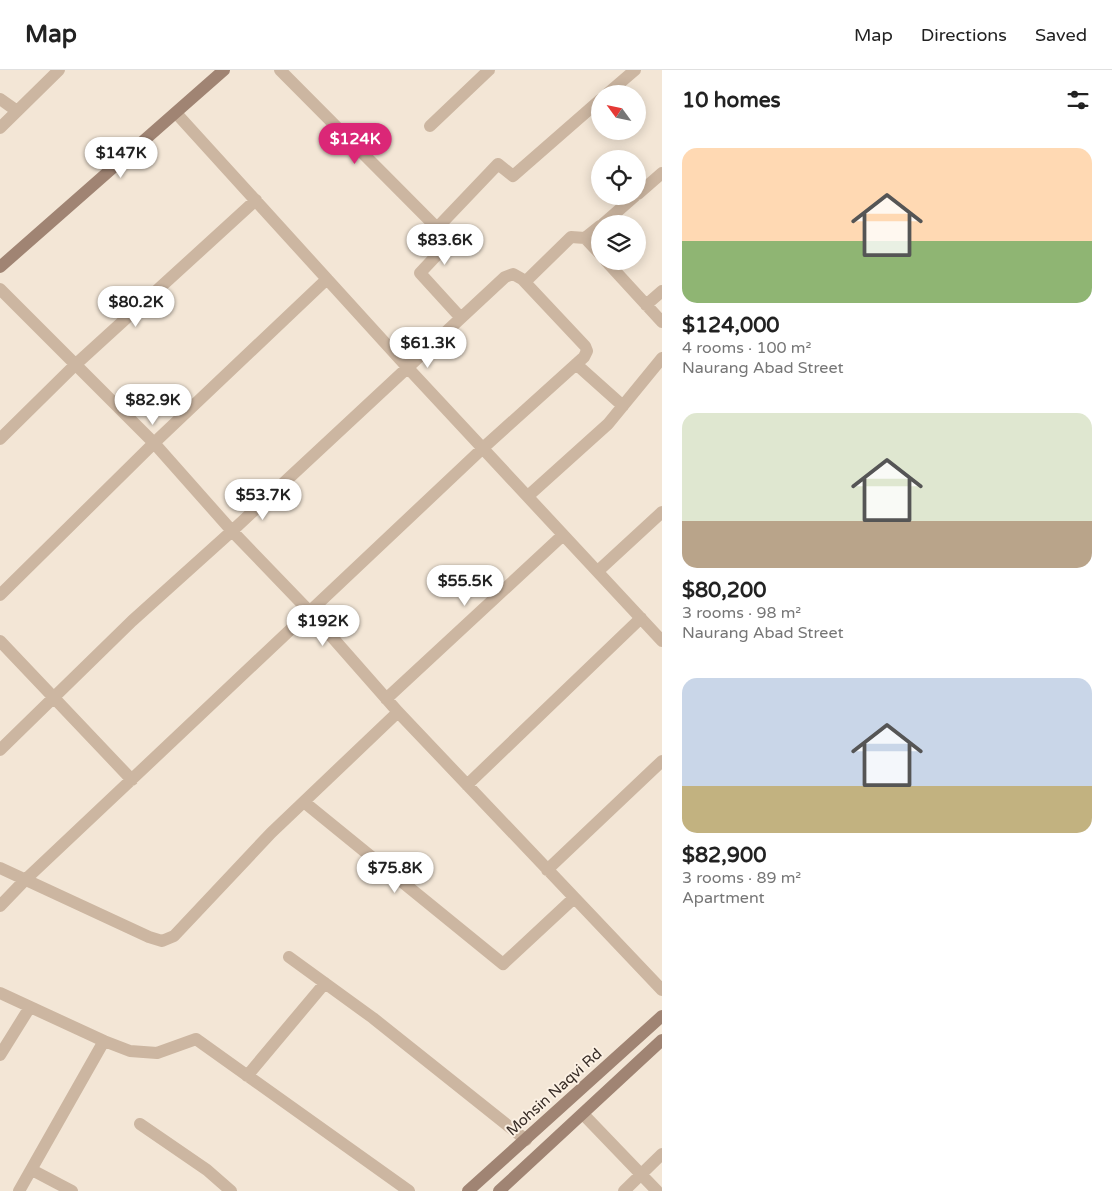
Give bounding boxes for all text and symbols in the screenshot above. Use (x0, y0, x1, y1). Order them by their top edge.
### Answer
text: Map (25, 20, 77, 49)
text: Map (854, 24, 893, 46)
text: Directions (921, 24, 1007, 46)
text: Saved (1035, 24, 1087, 46)
north arrow (591, 85, 646, 140)
map controls (591, 85, 646, 270)
icon: filters (1064, 86, 1092, 114)
text: 10 homes (682, 88, 781, 113)
pin: $124K (320, 122, 390, 165)
text: $124K (330, 129, 380, 149)
pin: $147K (86, 136, 156, 179)
text: $147K (96, 143, 146, 163)
button: locate (591, 150, 646, 205)
icon: home (842, 180, 932, 270)
button: layers (591, 215, 646, 270)
pin: $83.6K (404, 224, 486, 266)
text: $83.6K (418, 230, 472, 250)
pin: $80.2K (95, 286, 177, 328)
text: $80.2K (109, 292, 163, 312)
text: $124,000 (682, 313, 780, 338)
pin: $61.3K (387, 326, 469, 369)
text: $61.3K (401, 333, 455, 353)
text: 4 rooms · 100 m² (682, 338, 811, 358)
text: Naurang Abad Street (682, 358, 844, 378)
pin: $82.9K (112, 384, 194, 426)
text: $82.9K (126, 390, 180, 410)
icon: home (842, 445, 932, 535)
pin: $53.7K (222, 478, 304, 521)
text: $53.7K (236, 485, 290, 505)
pin: $55.5K (424, 564, 506, 607)
text: $55.5K (438, 571, 492, 591)
text: $80,200 (682, 578, 766, 603)
text: 3 rooms · 98 m² (682, 603, 801, 623)
pin: $192K (288, 604, 358, 647)
text: $192K (298, 611, 348, 631)
text: Naurang Abad Street (682, 623, 844, 643)
icon: home (842, 710, 932, 800)
text: $82,900 (682, 843, 766, 868)
pin: $75.8K (354, 852, 436, 894)
text: $75.8K (368, 858, 422, 878)
text: 3 rooms · 89 m² (682, 868, 801, 888)
text: Apartment (682, 888, 765, 908)
street label: Mohsin Naqvi Rd (503, 1044, 605, 1140)

